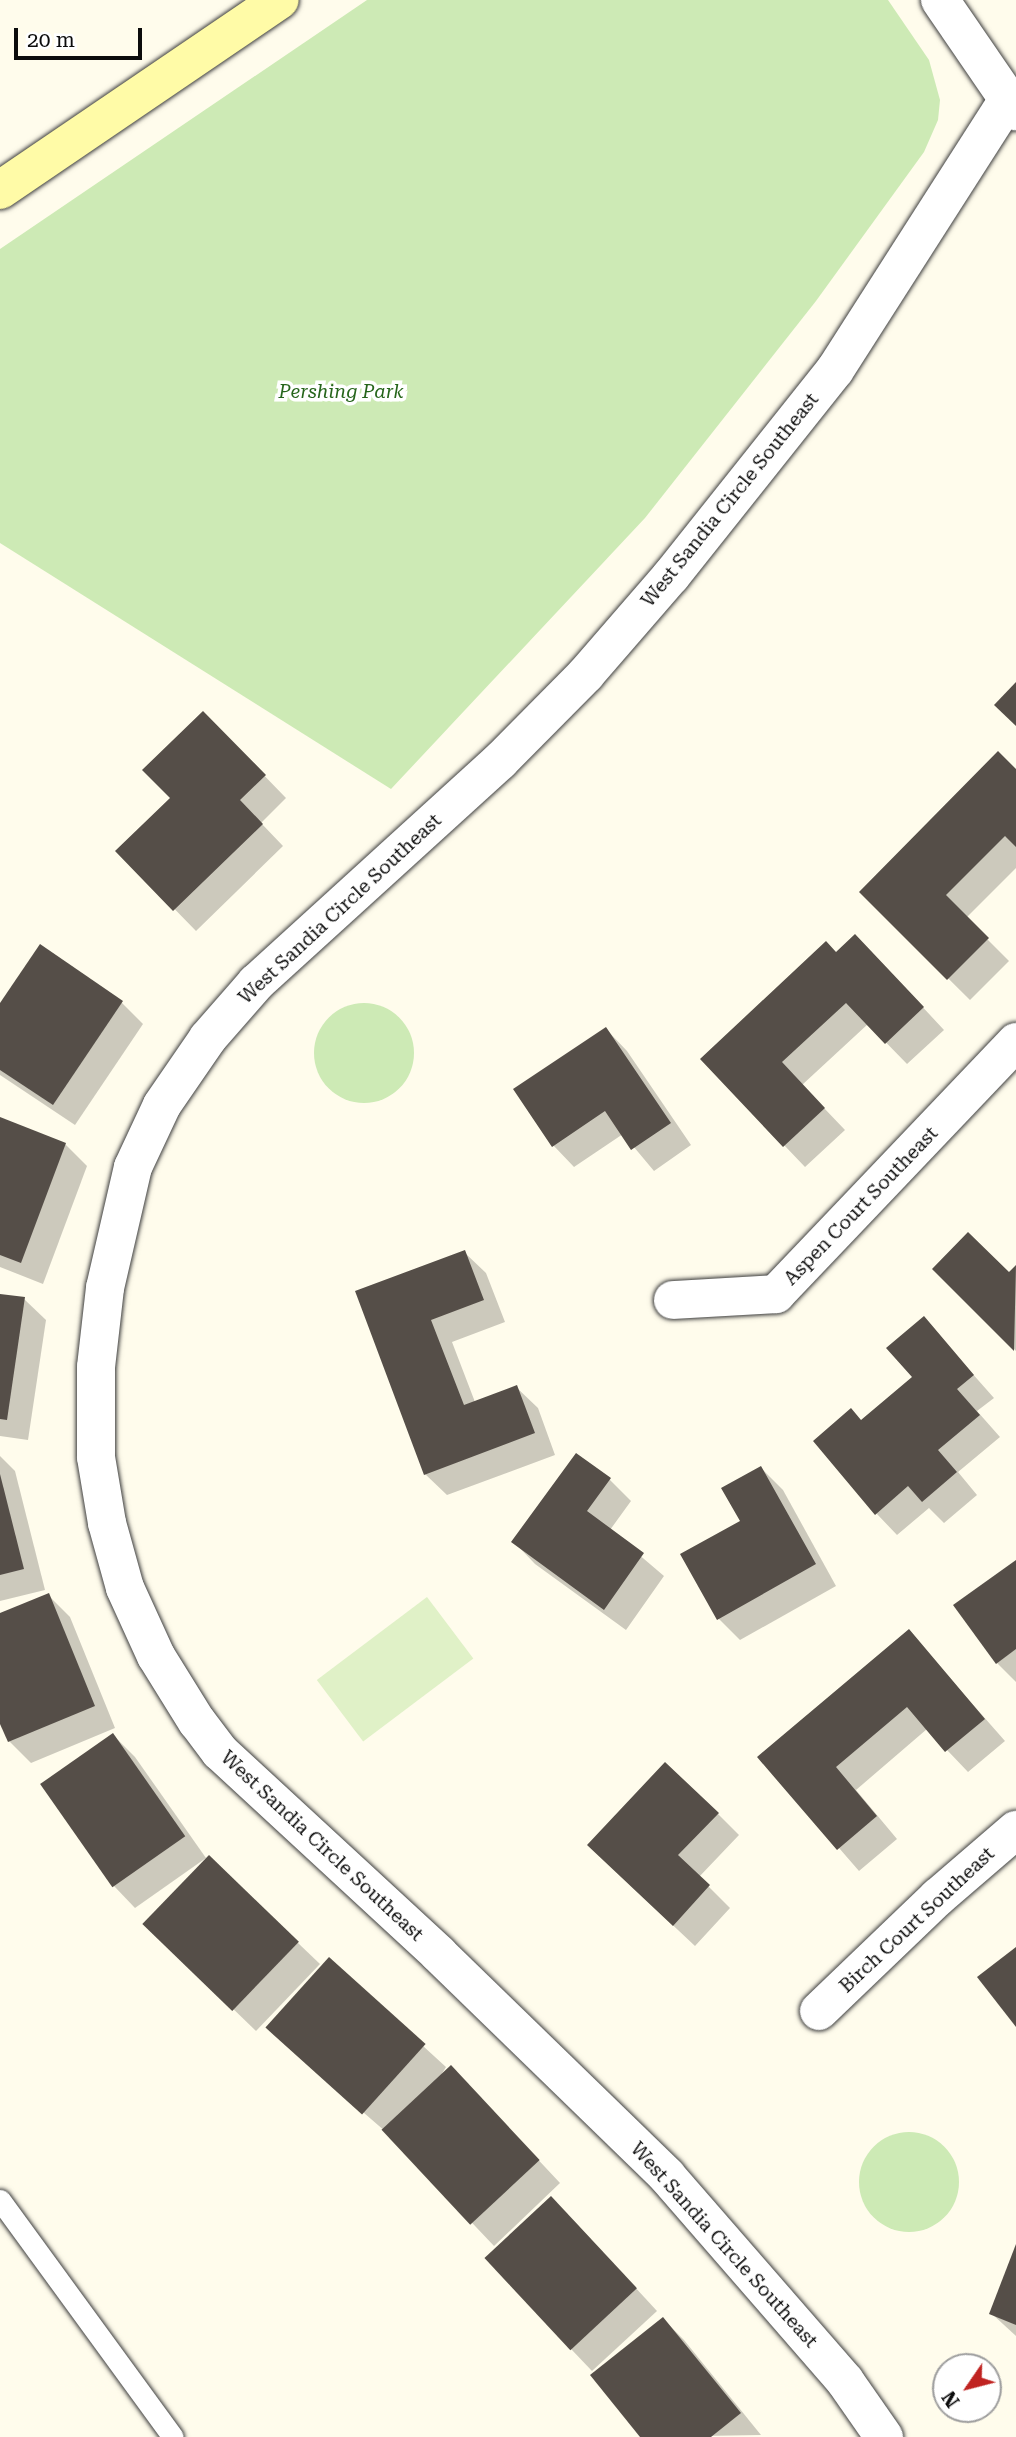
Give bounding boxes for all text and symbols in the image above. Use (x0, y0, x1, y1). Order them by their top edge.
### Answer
scale bar (18, 14, 145, 58)
text: 20 m (27, 28, 75, 52)
park label: Pershing Park (279, 381, 403, 403)
street label: West Sandia Circle Southeast (637, 388, 823, 612)
street label: West Sandia Circle Southeast (234, 809, 446, 1009)
street label: Aspen Court Southeast (779, 1122, 943, 1290)
street label: West Sandia Circle Southeast (216, 1746, 428, 1946)
street label: Birch Court Southeast (835, 1842, 999, 1998)
street label: West Sandia Circle Southeast (626, 2138, 822, 2352)
north arrow (932, 2353, 1002, 2423)
text: N (937, 2387, 965, 2412)

